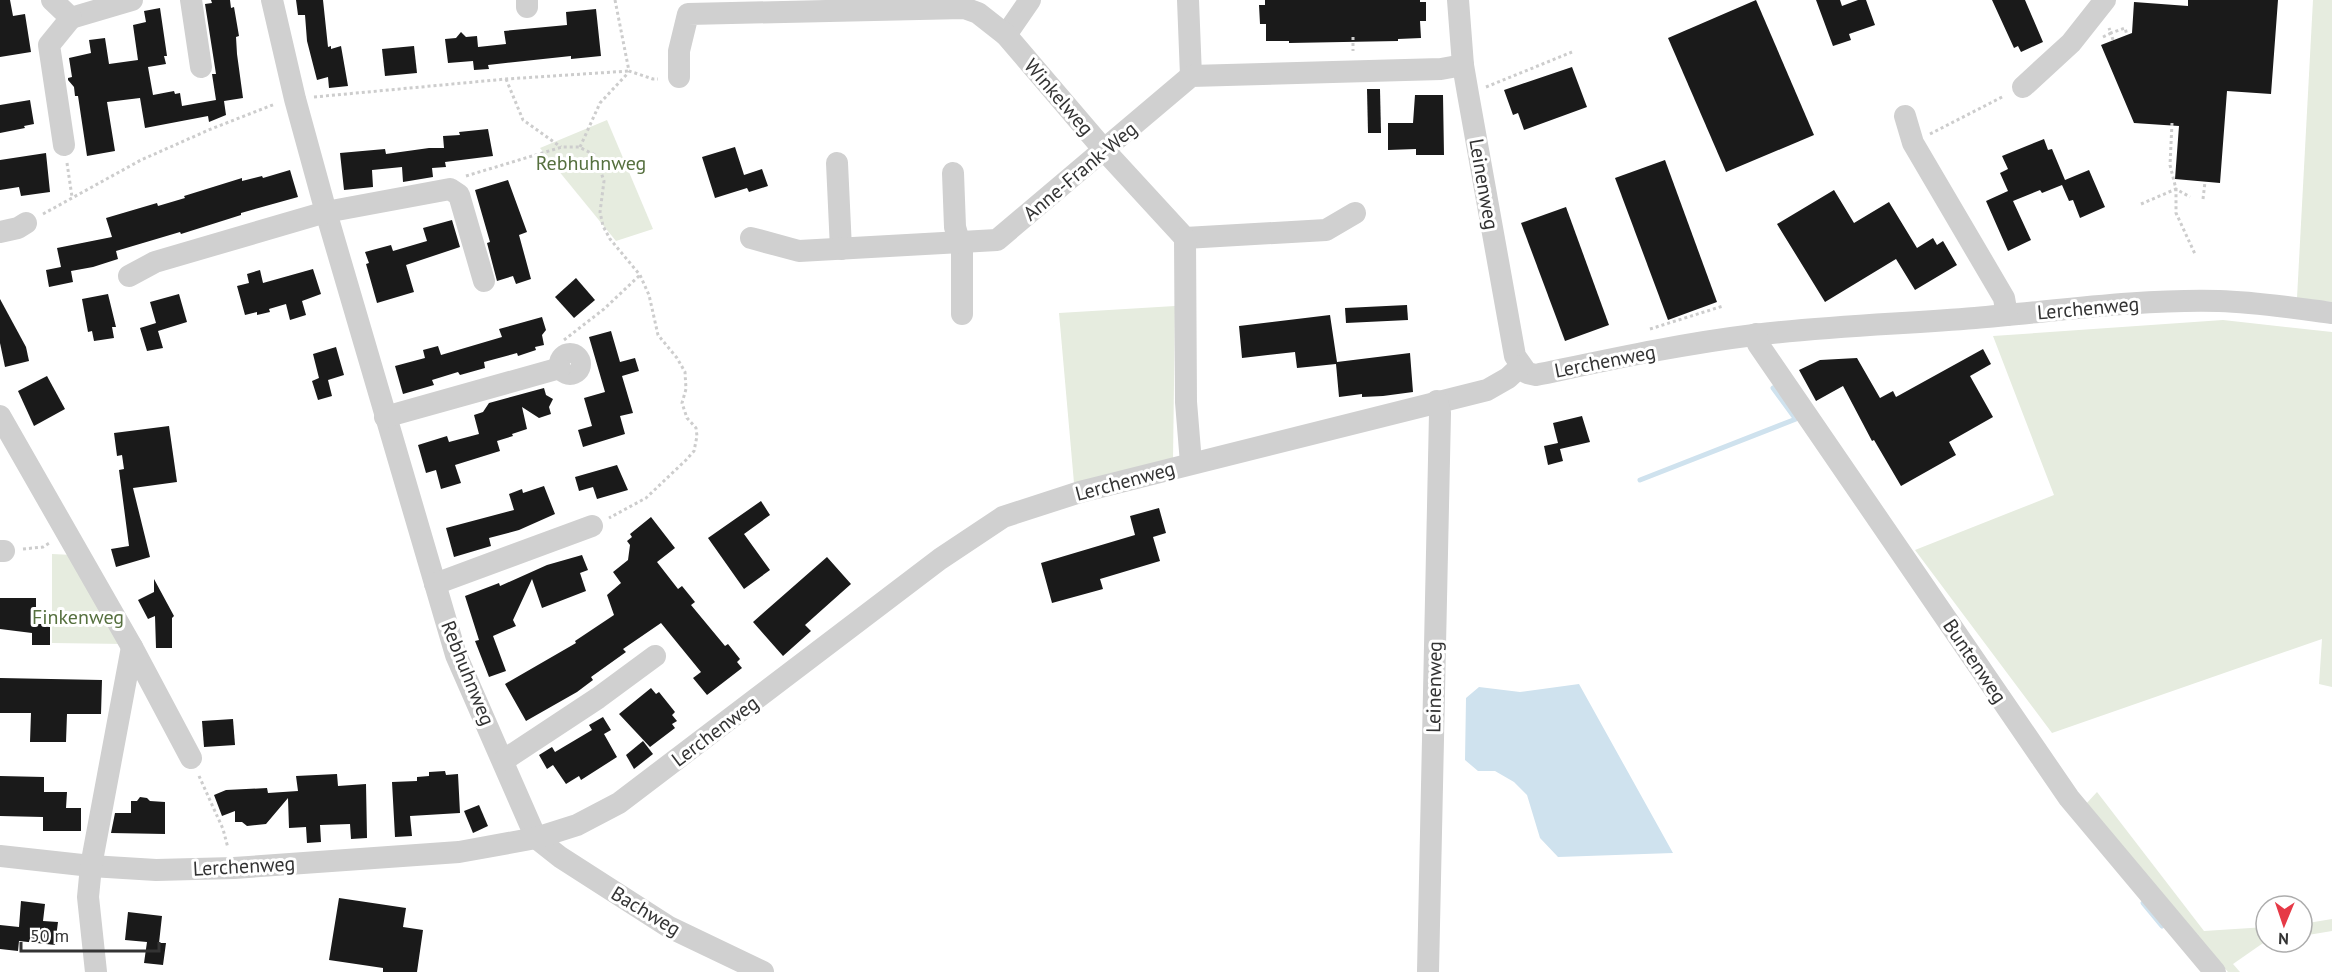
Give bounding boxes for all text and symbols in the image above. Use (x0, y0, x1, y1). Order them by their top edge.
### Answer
street label: Winkelweg (1019, 53, 1099, 141)
street label: Anne-Frank-Weg (1018, 116, 1142, 226)
street label: Leinenweg (1463, 136, 1505, 232)
park label: Rebhuhnweg (536, 150, 646, 176)
street label: Lerchenweg (2036, 291, 2140, 325)
street label: Lerchenweg (1552, 338, 1658, 384)
street label: Lerchenweg (1072, 455, 1178, 507)
park label: Finkenweg (32, 604, 124, 630)
street label: Buntenweg (1937, 614, 2013, 708)
street label: Rebhuhnweg (435, 617, 501, 729)
street label: Leinenweg (1420, 641, 1448, 733)
street label: Lerchenweg (666, 690, 764, 772)
street label: Lerchenweg (192, 850, 296, 882)
street label: Bachweg (606, 880, 686, 942)
north arrow (2254, 894, 2314, 954)
scale bar (21, 915, 159, 953)
text: 50 m (30, 924, 69, 947)
text: N (2278, 929, 2289, 949)

